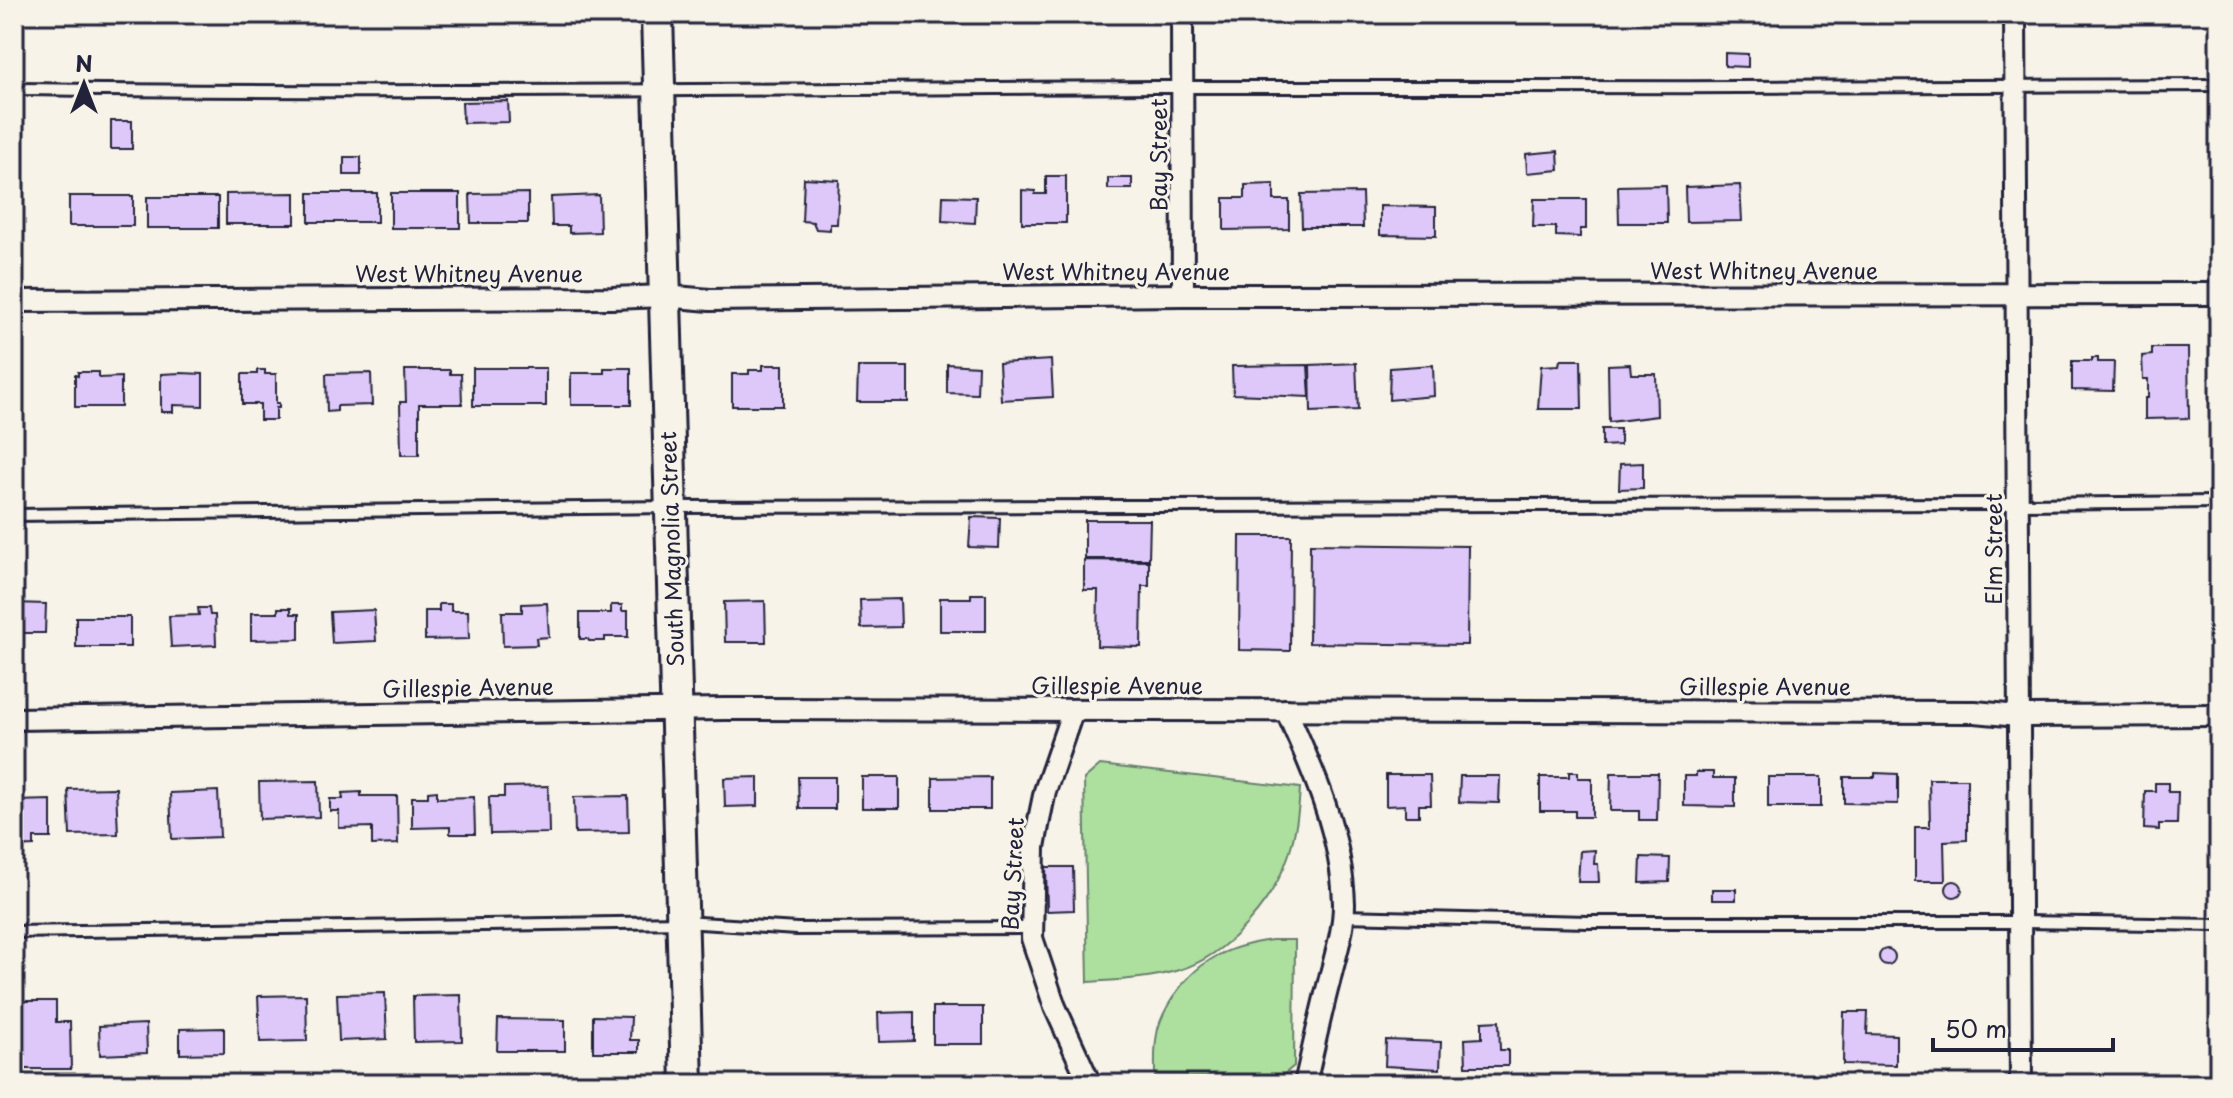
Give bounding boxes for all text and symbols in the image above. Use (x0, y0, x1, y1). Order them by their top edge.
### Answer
north arrow (44, 44, 124, 124)
text: N (75, 46, 93, 79)
street label: Bay Street (1141, 98, 1174, 212)
street label: West Whitney Avenue (1650, 253, 1878, 286)
street label: West Whitney Avenue (1002, 254, 1230, 287)
street label: West Whitney Avenue (355, 256, 583, 289)
street label: South Magnolia Street (650, 431, 691, 667)
street label: Elm Street (1976, 493, 2009, 605)
street label: Gillespie Avenue (1031, 668, 1203, 701)
street label: Gillespie Avenue (382, 669, 554, 704)
street label: Gillespie Avenue (1679, 669, 1851, 702)
street label: Bay Street (992, 816, 1031, 931)
scale bar (1933, 1002, 2113, 1052)
text: 50 m (1945, 1010, 2007, 1046)

